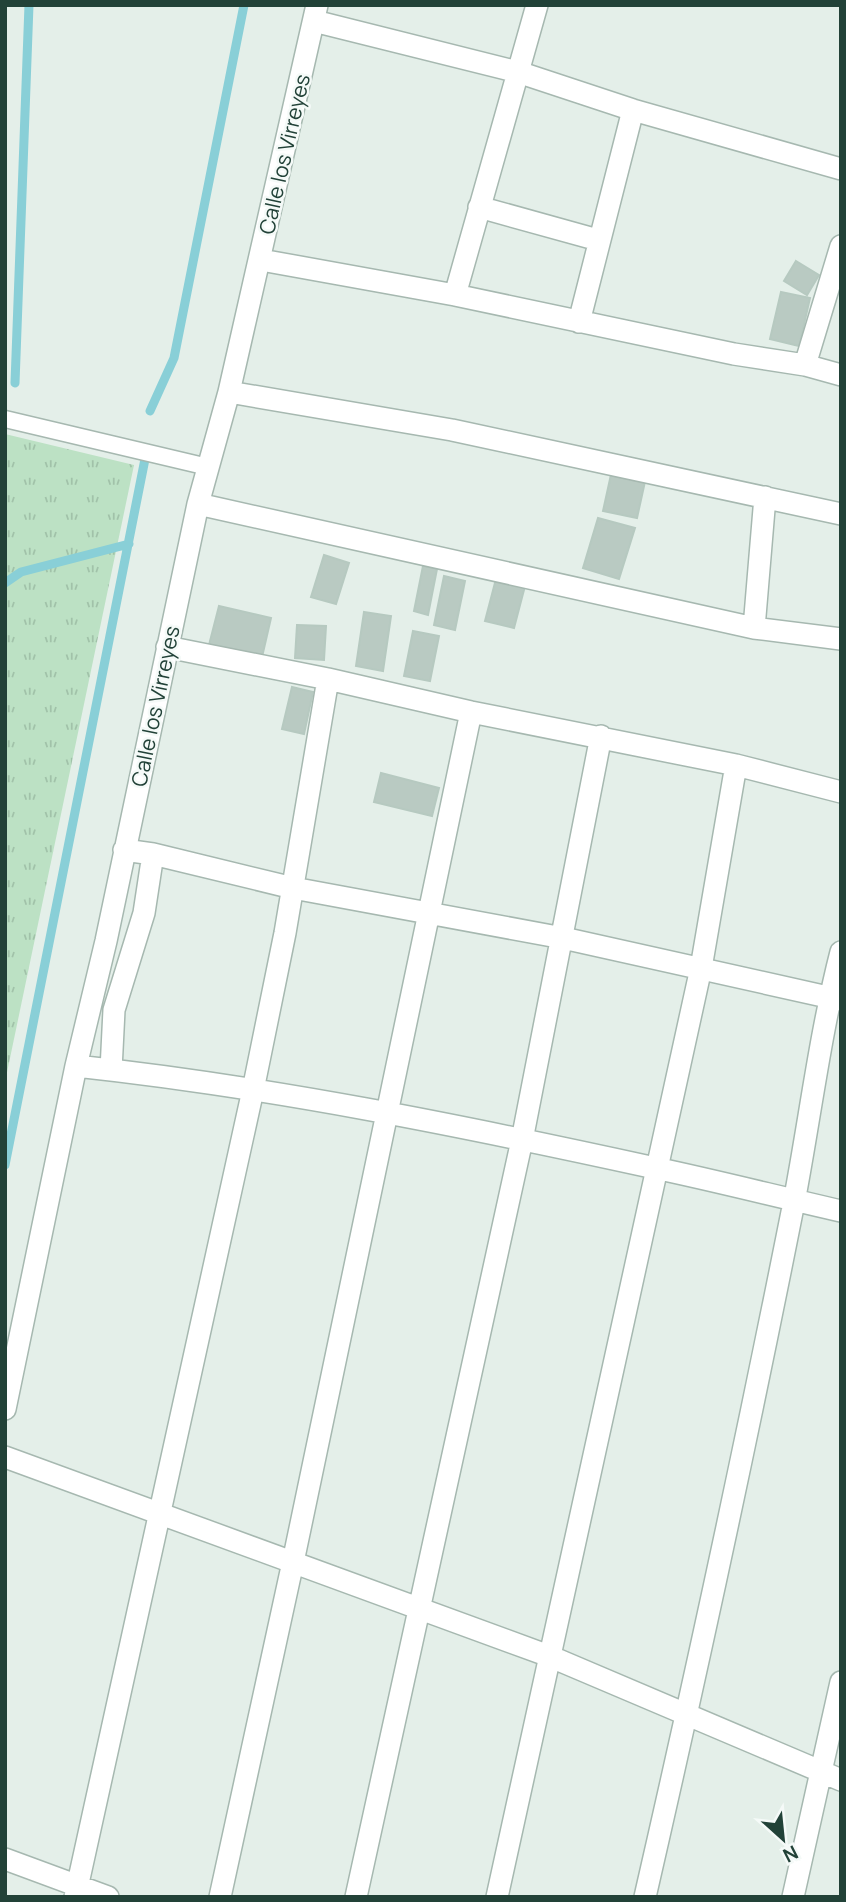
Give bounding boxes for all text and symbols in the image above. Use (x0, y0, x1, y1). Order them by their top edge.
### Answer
street label: Calle los Virreyes (252, 71, 316, 237)
street label: Calle los Virreyes (124, 623, 186, 789)
north arrow (748, 1804, 818, 1874)
text: N (779, 1839, 803, 1869)

